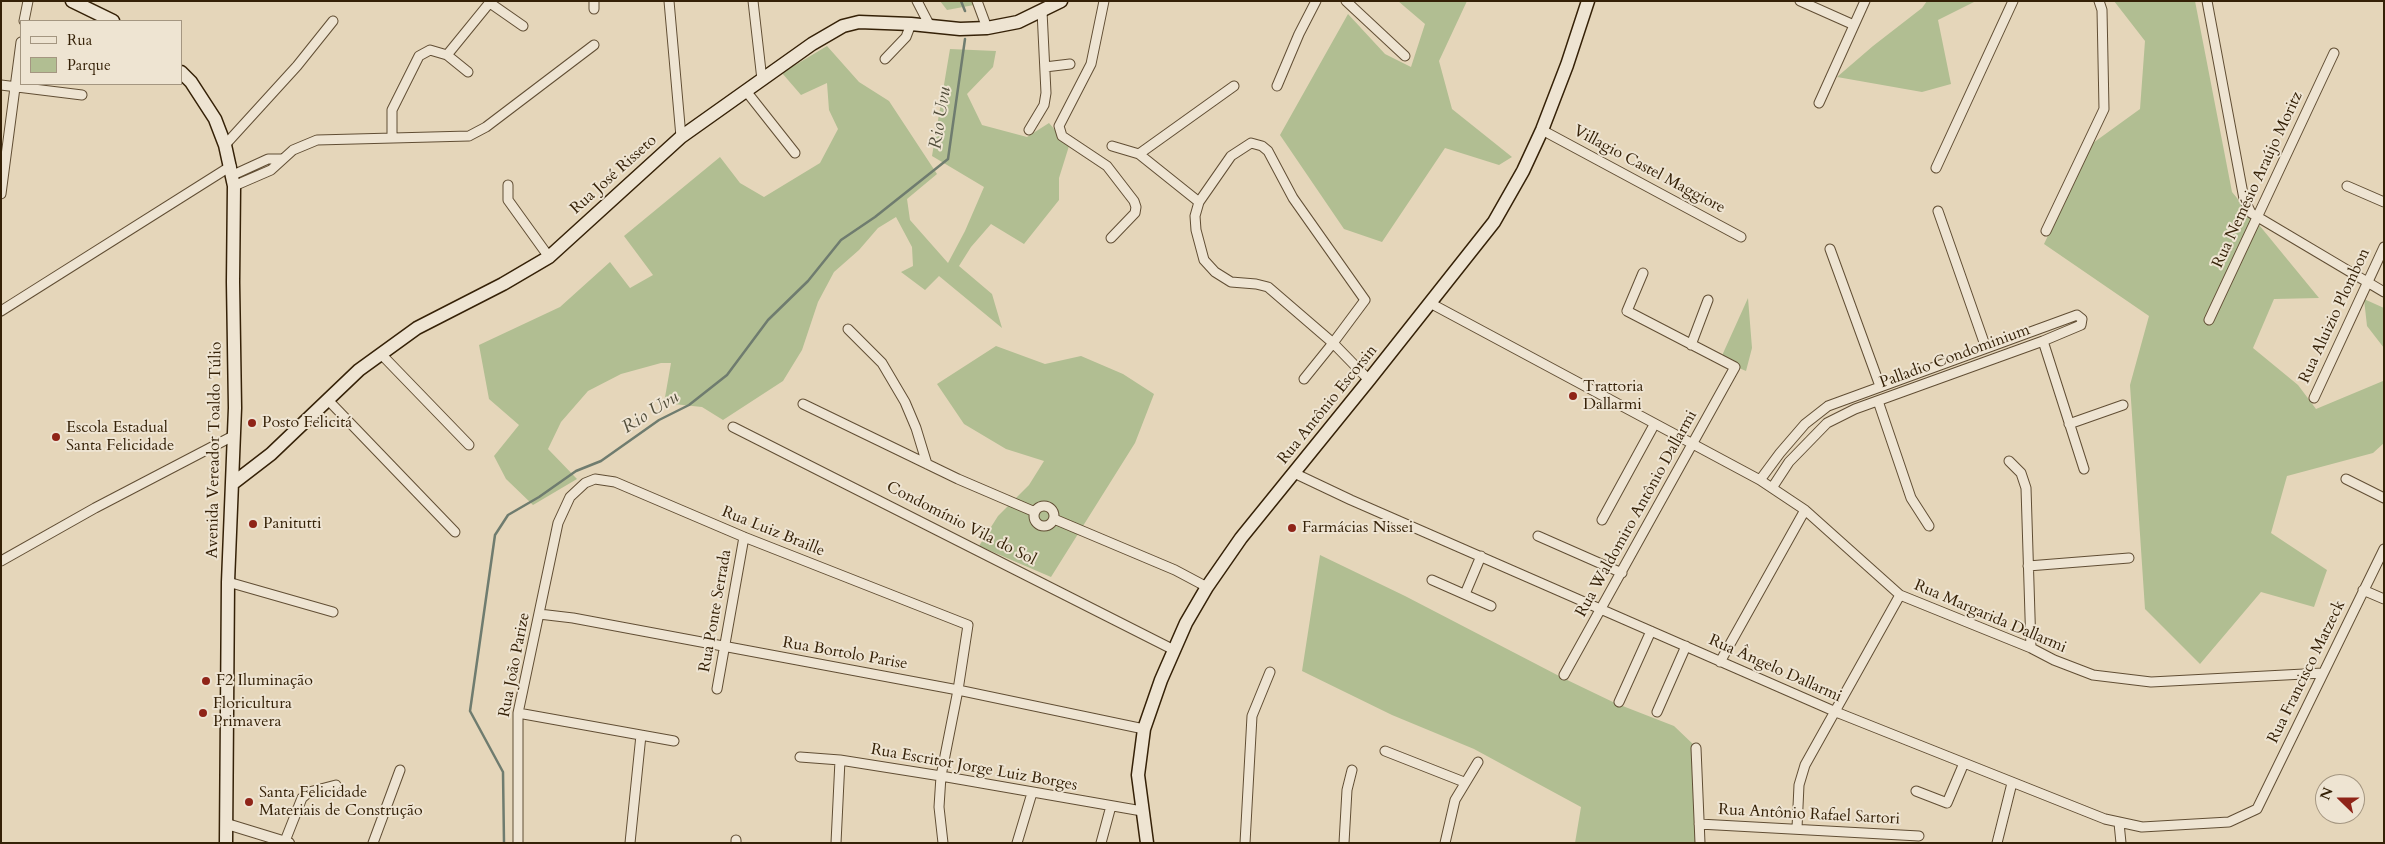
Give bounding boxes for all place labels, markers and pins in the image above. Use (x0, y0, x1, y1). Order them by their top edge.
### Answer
place label: Trattoria Dallarmi (1583, 377, 1643, 415)
marker: Trattoria Dallarmi (1567, 390, 1579, 402)
place label: Posto Felicitá (262, 413, 352, 433)
marker: Posto Felicitá (246, 417, 258, 429)
place label: Escola Estadual Santa Felicidade (66, 418, 174, 456)
marker: Escola Estadual Santa Felicidade (50, 431, 62, 443)
place label: Panitutti (263, 514, 321, 534)
marker: Panitutti (247, 518, 259, 530)
place label: Farmácias Nissei (1302, 518, 1413, 538)
marker: Farmácias Nissei (1286, 522, 1298, 534)
place label: F2 Iluminação (216, 671, 313, 691)
marker: F2 Iluminação (200, 675, 212, 687)
place label: Floricultura Primavera (213, 694, 292, 732)
marker: Floricultura Primavera (197, 707, 209, 719)
place label: Santa Felicidade Materiais de Construção (259, 783, 423, 821)
marker: Santa Felicidade Materiais de Construção (243, 796, 255, 808)

